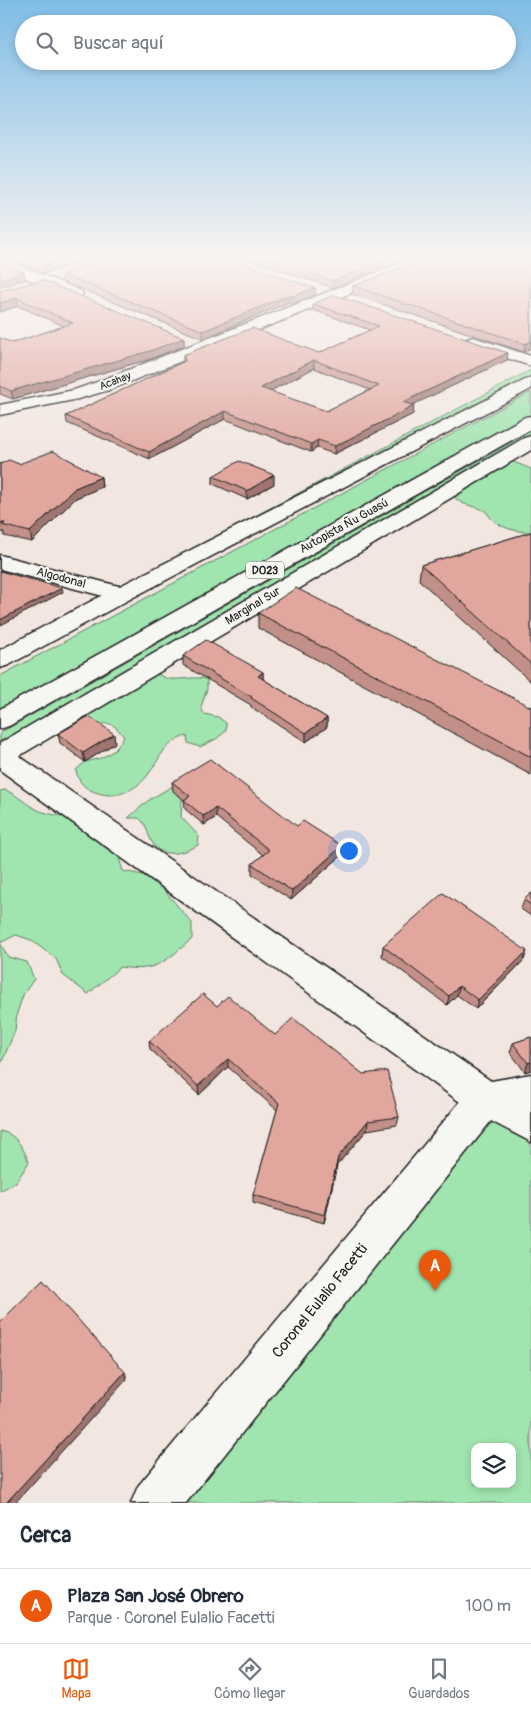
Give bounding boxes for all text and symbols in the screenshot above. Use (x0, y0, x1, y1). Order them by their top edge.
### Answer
search box (15, 15, 516, 70)
icon: search (33, 29, 61, 57)
text: Buscar aquí (73, 31, 164, 55)
street label: Acahay (97, 369, 133, 393)
street label: Autopista Ñu Guasú (296, 494, 391, 557)
road number: D023 (246, 562, 284, 578)
street label: Algodonal (35, 564, 87, 592)
street label: Marginal Sur (223, 583, 284, 628)
your location (336, 838, 362, 864)
street label: Coronel Eulalio Facetti (268, 1240, 372, 1362)
pin: A (419, 1250, 451, 1291)
map controls (471, 1443, 516, 1488)
button: layers (471, 1443, 516, 1488)
text: Cerca (20, 1522, 71, 1549)
text: Plaza San José Obrero (67, 1584, 244, 1608)
text: A (31, 1596, 41, 1616)
text: 100 m (465, 1596, 511, 1616)
text: Parque · Coronel Eulalio Facetti (67, 1608, 275, 1628)
tab: Mapa (61, 1655, 91, 1702)
tab: Cómo llegar (214, 1655, 285, 1702)
tab: Guardados (408, 1655, 470, 1702)

